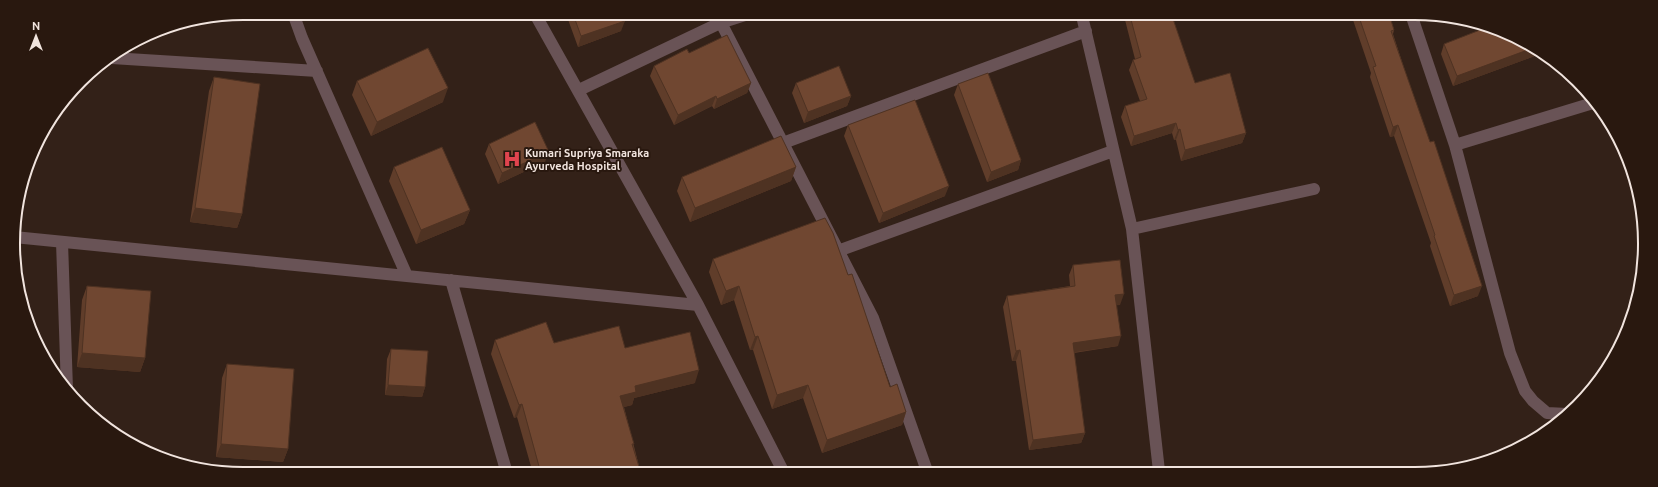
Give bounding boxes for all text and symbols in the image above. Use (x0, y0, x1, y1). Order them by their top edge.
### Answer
north arrow (16, 16, 56, 56)
text: N (32, 20, 40, 32)
place label: Kumari Supriya Smaraka Ayurveda Hospital (525, 147, 649, 172)
hospital icon: Kumari Supriya Smaraka Ayurveda Hospital (502, 149, 522, 169)

